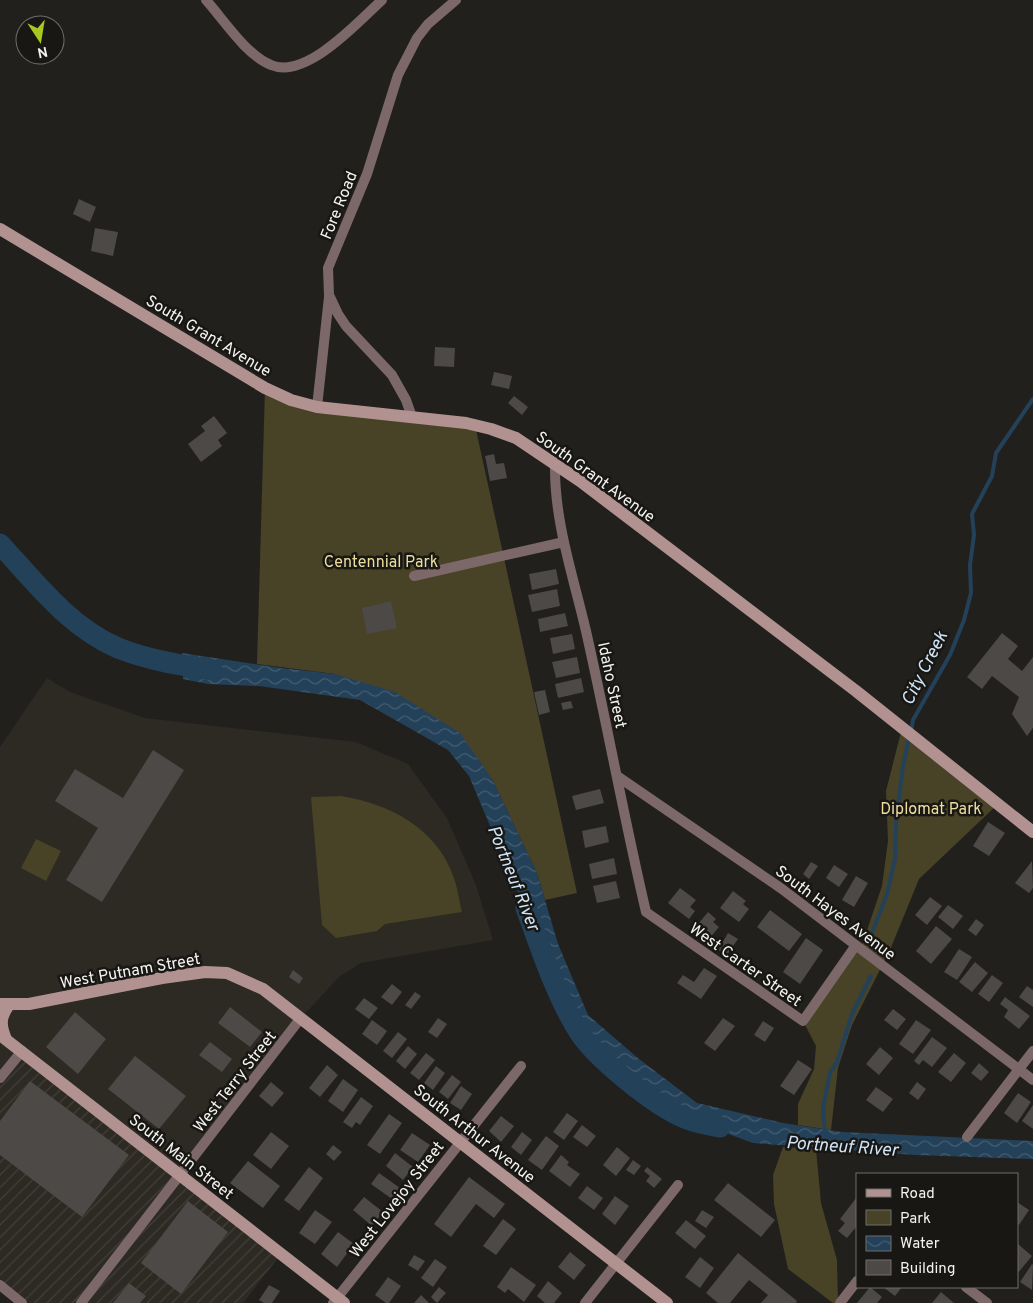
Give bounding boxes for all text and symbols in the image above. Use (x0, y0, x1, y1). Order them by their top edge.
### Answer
north arrow (15, 15, 65, 65)
text: N (36, 42, 49, 61)
street label: Fore Road (317, 169, 363, 243)
street label: South Grant Avenue (142, 291, 274, 382)
street label: South Grant Avenue (531, 428, 658, 528)
park label: Centennial Park (324, 553, 438, 573)
water label: City Creek (897, 627, 954, 710)
street label: Idaho Street (592, 640, 630, 731)
park label: Diplomat Park (880, 800, 982, 820)
water label: Portneuf River (481, 822, 545, 937)
street label: South Hayes Avenue (771, 862, 899, 965)
street label: West Carter Street (685, 919, 805, 1012)
street label: West Putnam Street (59, 950, 202, 994)
street label: West Terry Street (190, 1027, 281, 1137)
street label: South Arthur Avenue (409, 1081, 539, 1188)
street label: South Main Street (124, 1110, 237, 1205)
water label: Portneuf River (785, 1132, 901, 1163)
street label: West Lovejoy Street (346, 1138, 449, 1263)
legend (856, 1173, 1018, 1288)
text: Road (900, 1185, 935, 1204)
text: Park (900, 1210, 931, 1229)
text: Water (900, 1235, 940, 1254)
text: Building (900, 1260, 955, 1279)

